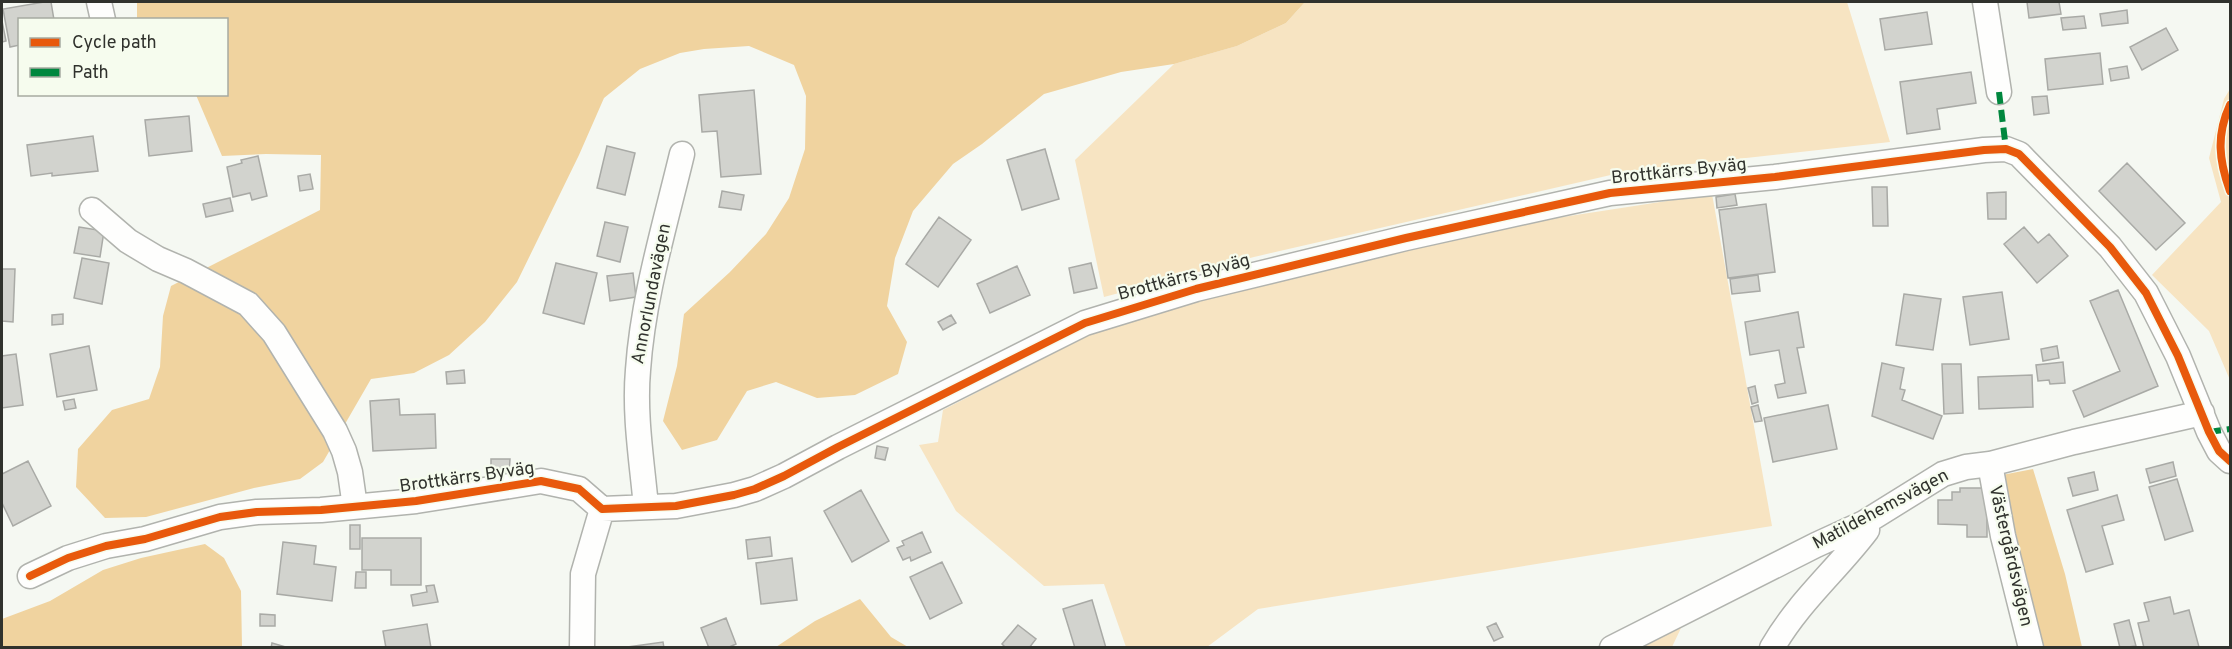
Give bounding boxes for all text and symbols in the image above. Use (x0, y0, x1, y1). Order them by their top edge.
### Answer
legend (18, 18, 228, 96)
text: Cycle path (72, 32, 157, 55)
text: Path (72, 62, 109, 85)
street label: Brottkärrs Byväg (1610, 153, 1748, 191)
street label: Annorlundavägen (627, 222, 677, 366)
street label: Brottkärrs Byväg (1115, 249, 1253, 307)
street label: Brottkärrs Byväg (398, 457, 536, 499)
street label: Matildehemsvägen (1809, 464, 1953, 556)
street label: Västergårdsvägen (1983, 483, 2037, 629)

